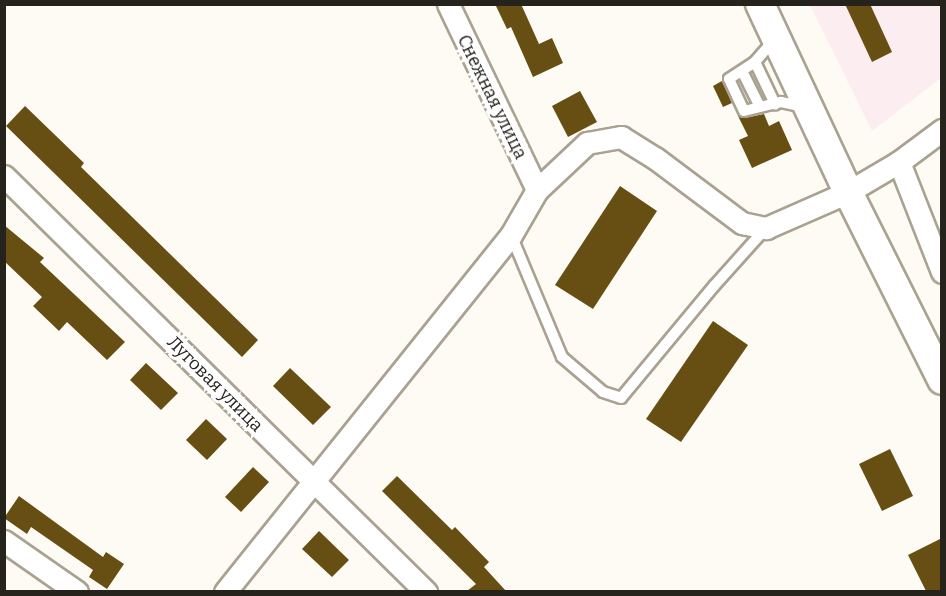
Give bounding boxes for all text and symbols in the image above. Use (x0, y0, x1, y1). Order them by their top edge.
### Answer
street label: Снежная улица (453, 31, 531, 163)
street label: Луговая улица (163, 332, 267, 436)

